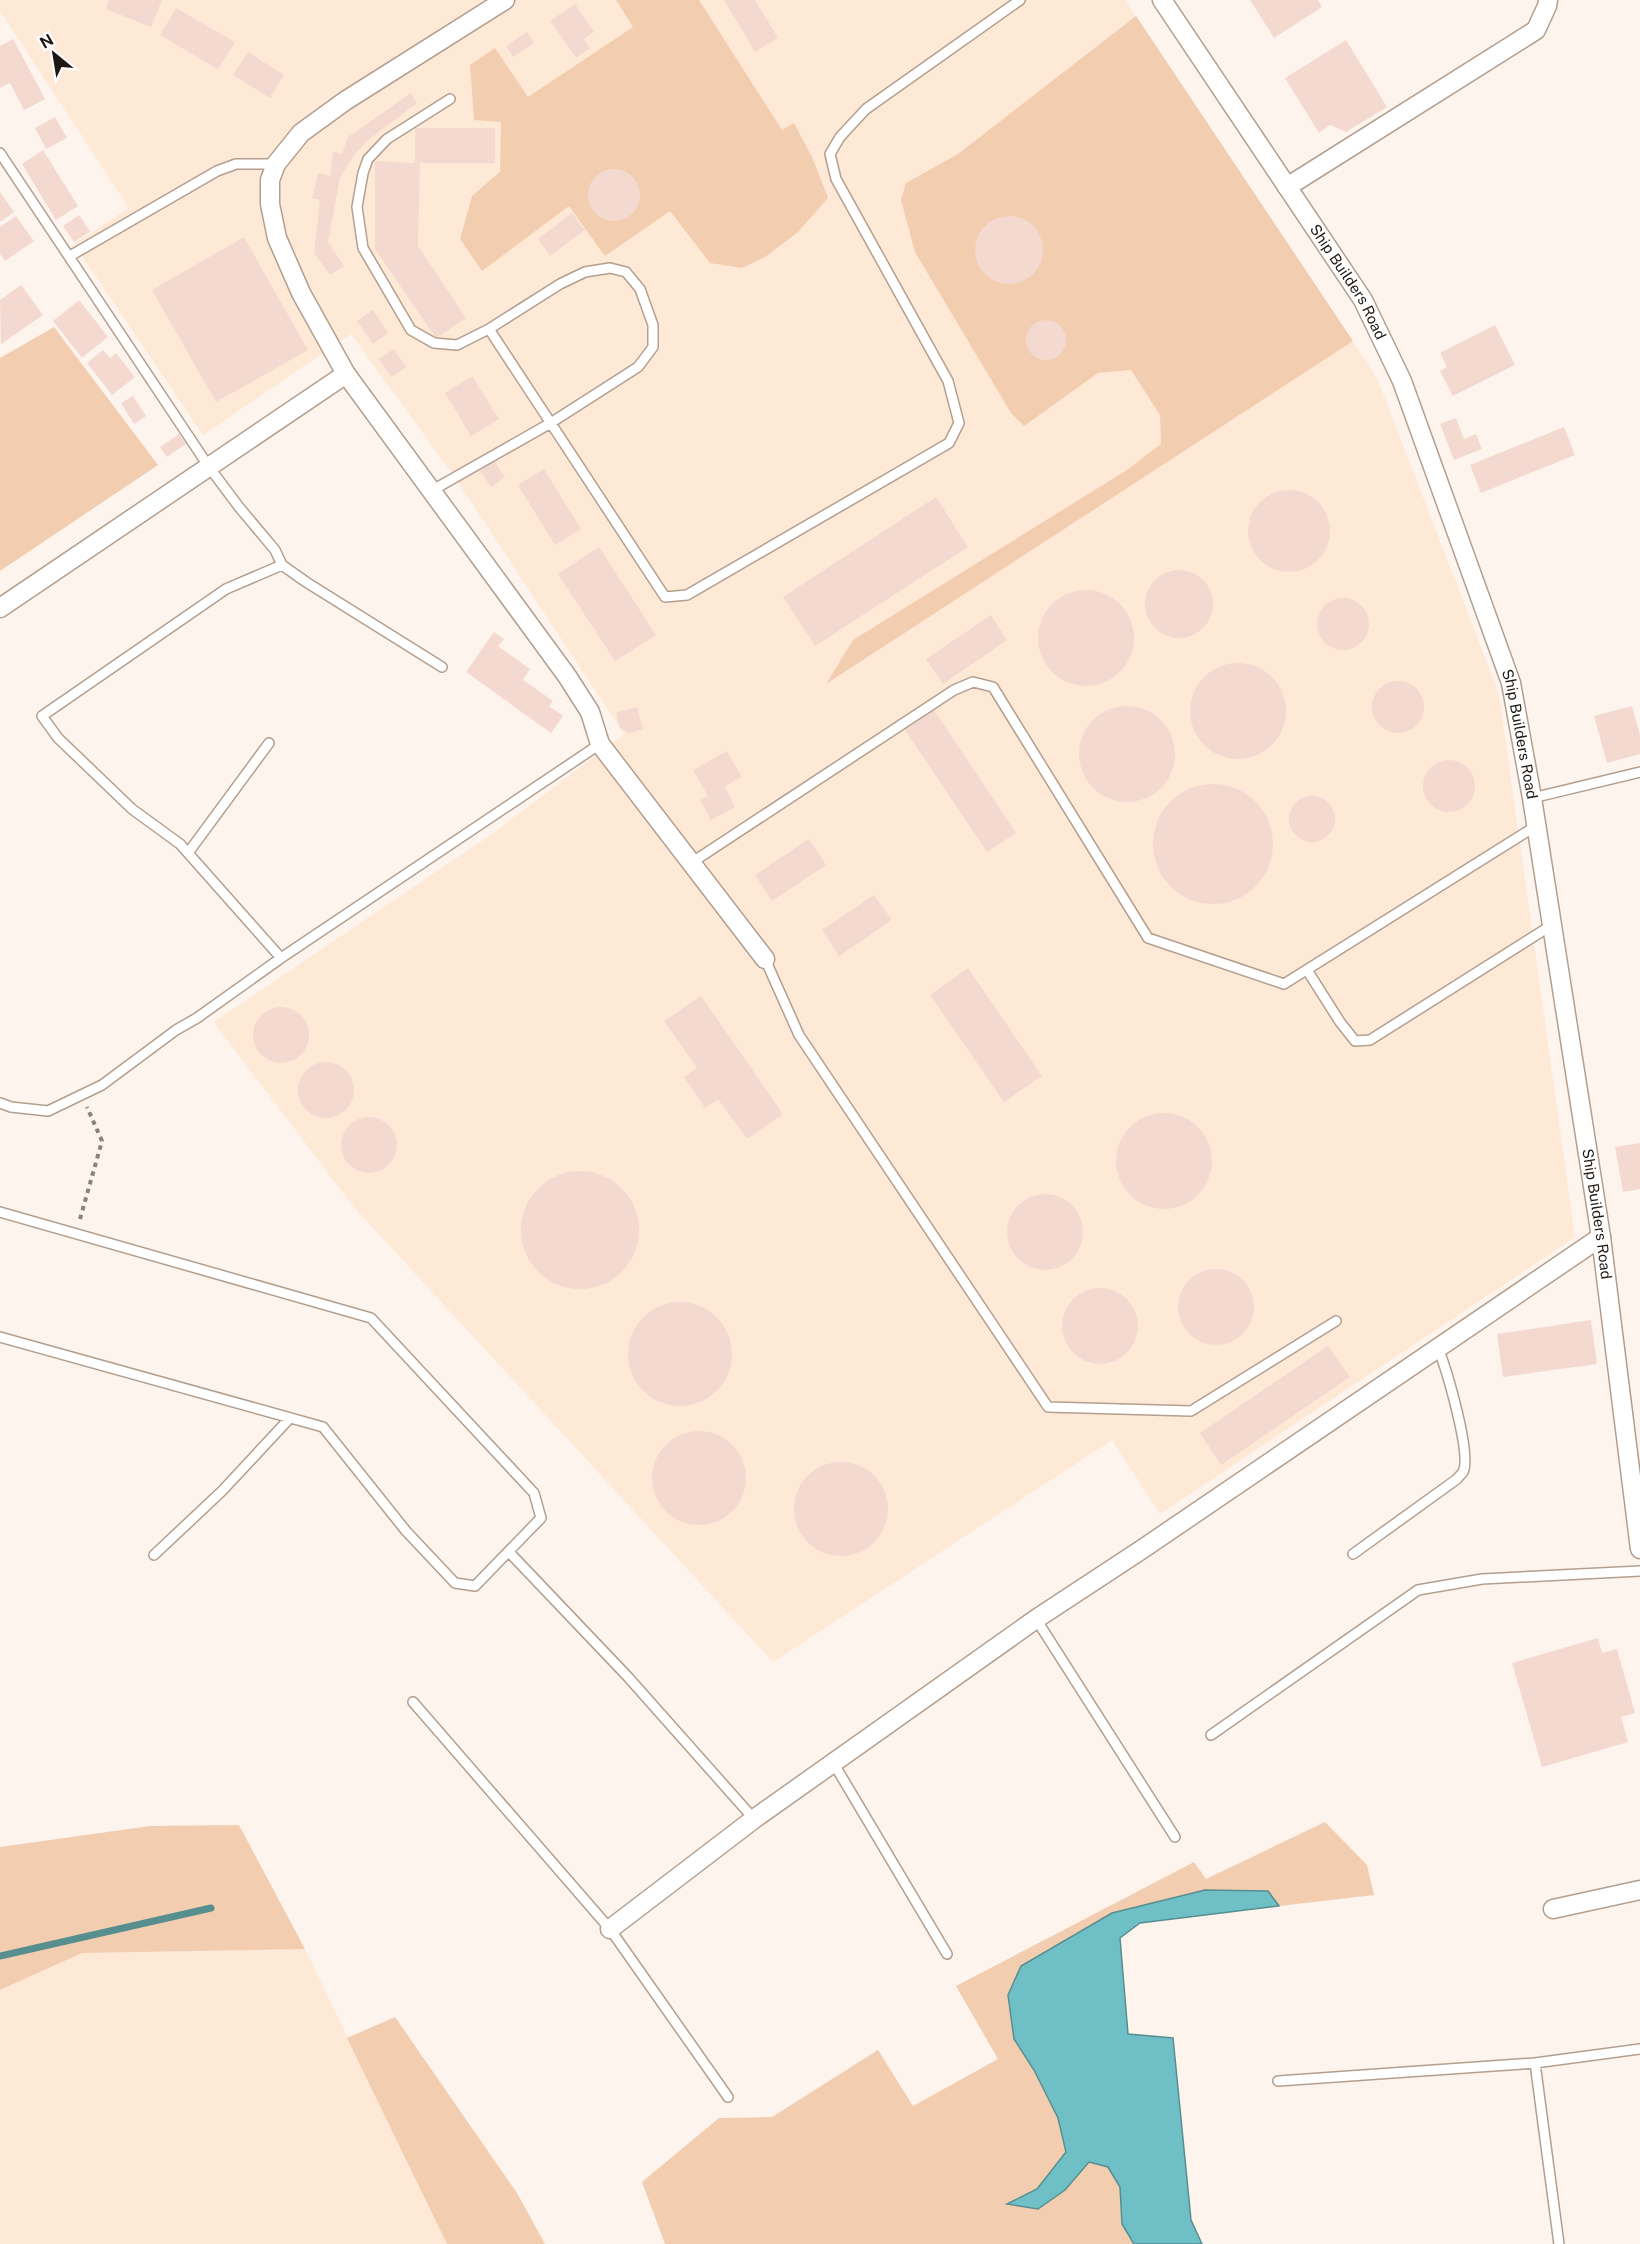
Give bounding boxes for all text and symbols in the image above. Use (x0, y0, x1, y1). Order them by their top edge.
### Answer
north arrow (24, 24, 84, 84)
text: N (37, 30, 57, 53)
street label: Ship Builders Road (1307, 221, 1390, 342)
street label: Ship Builders Road (1499, 667, 1541, 800)
street label: Ship Builders Road (1579, 1147, 1615, 1280)

